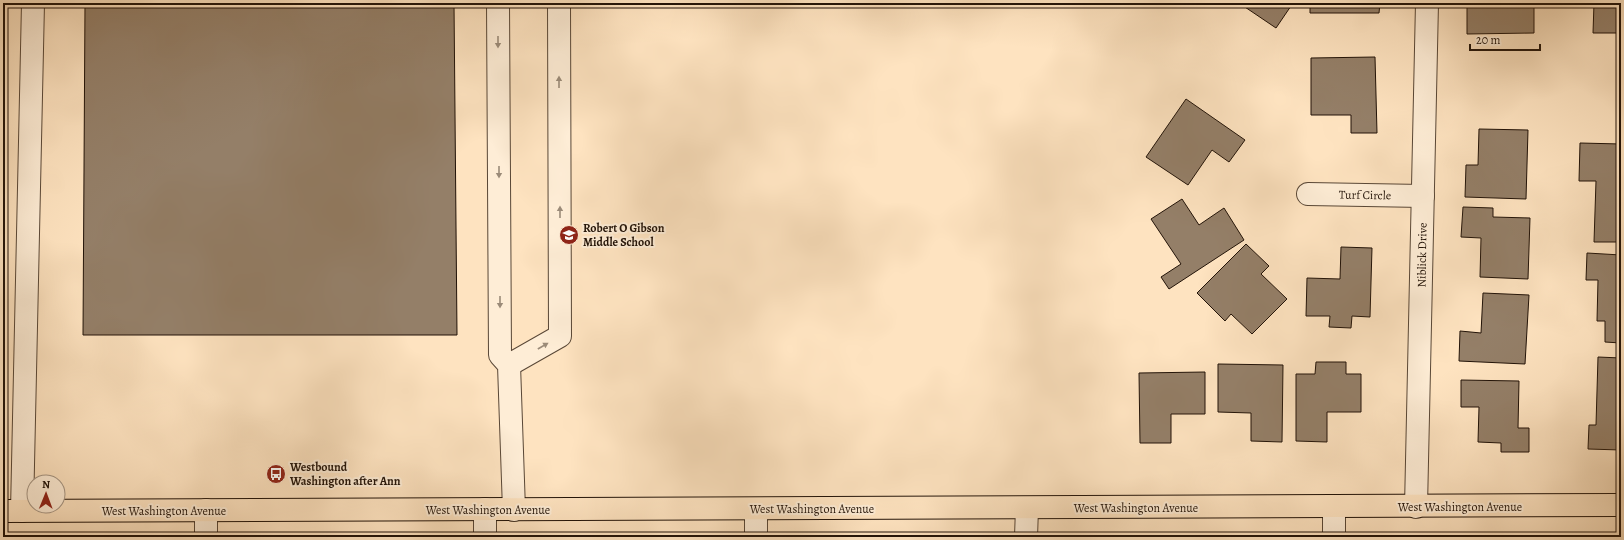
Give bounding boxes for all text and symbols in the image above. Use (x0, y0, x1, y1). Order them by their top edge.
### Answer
scale bar (1470, 26, 1540, 52)
text: 20 m (1476, 32, 1500, 48)
one-way arrow (495, 36, 501, 49)
one-way arrow (556, 75, 562, 88)
one-way arrow (496, 166, 502, 179)
street label: Turf Circle (1339, 187, 1391, 203)
one-way arrow (557, 205, 563, 218)
place label: Robert O Gibson Middle School (583, 220, 665, 250)
street label: Niblick Drive (1413, 223, 1431, 287)
school or university icon: Robert O Gibson Middle School (558, 224, 580, 246)
one-way arrow (497, 296, 503, 309)
one-way arrow (537, 342, 549, 349)
place label: Westbound Washington after Ann (289, 459, 401, 489)
bus stop icon: Westbound Washington after Ann (265, 463, 287, 485)
north arrow (26, 474, 66, 514)
text: N (42, 477, 50, 492)
street label: West Washington Avenue (1397, 499, 1522, 515)
street label: West Washington Avenue (1073, 500, 1198, 516)
street label: West Washington Avenue (749, 501, 874, 517)
street label: West Washington Avenue (425, 502, 550, 518)
street label: West Washington Avenue (101, 503, 226, 519)

